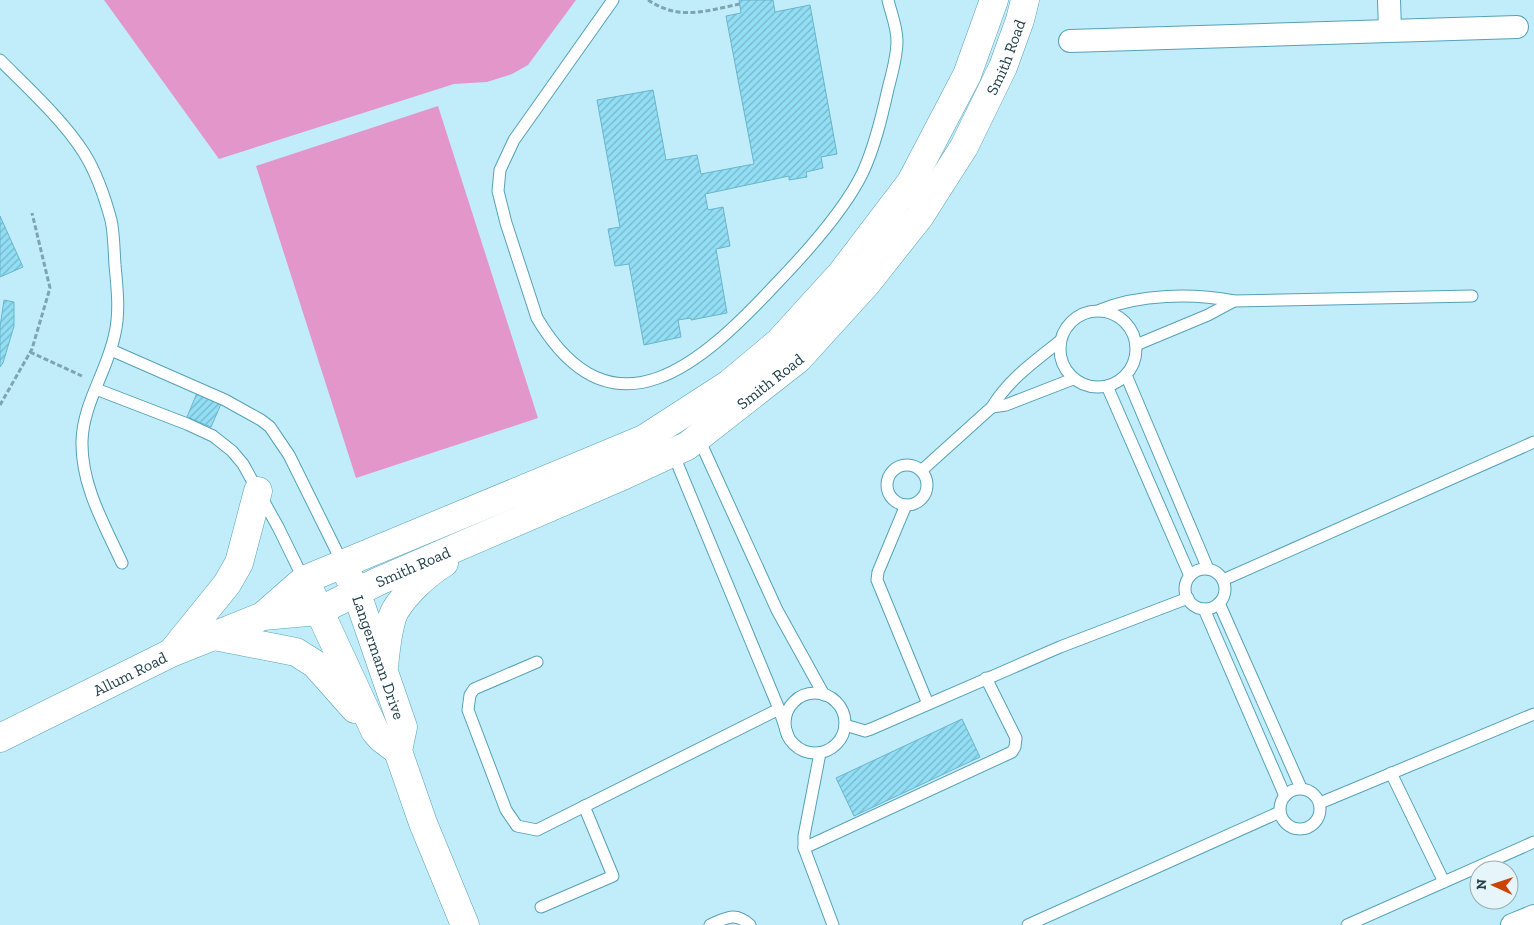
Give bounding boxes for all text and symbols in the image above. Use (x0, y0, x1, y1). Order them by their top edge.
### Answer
street label: Smith Road (982, 16, 1029, 98)
street label: Smith Road (733, 349, 807, 413)
street label: Smith Road (372, 542, 453, 591)
street label: Langermann Drive (349, 593, 409, 722)
street label: Allum Road (90, 647, 170, 700)
north arrow (1469, 860, 1519, 910)
text: N (1473, 878, 1490, 890)

